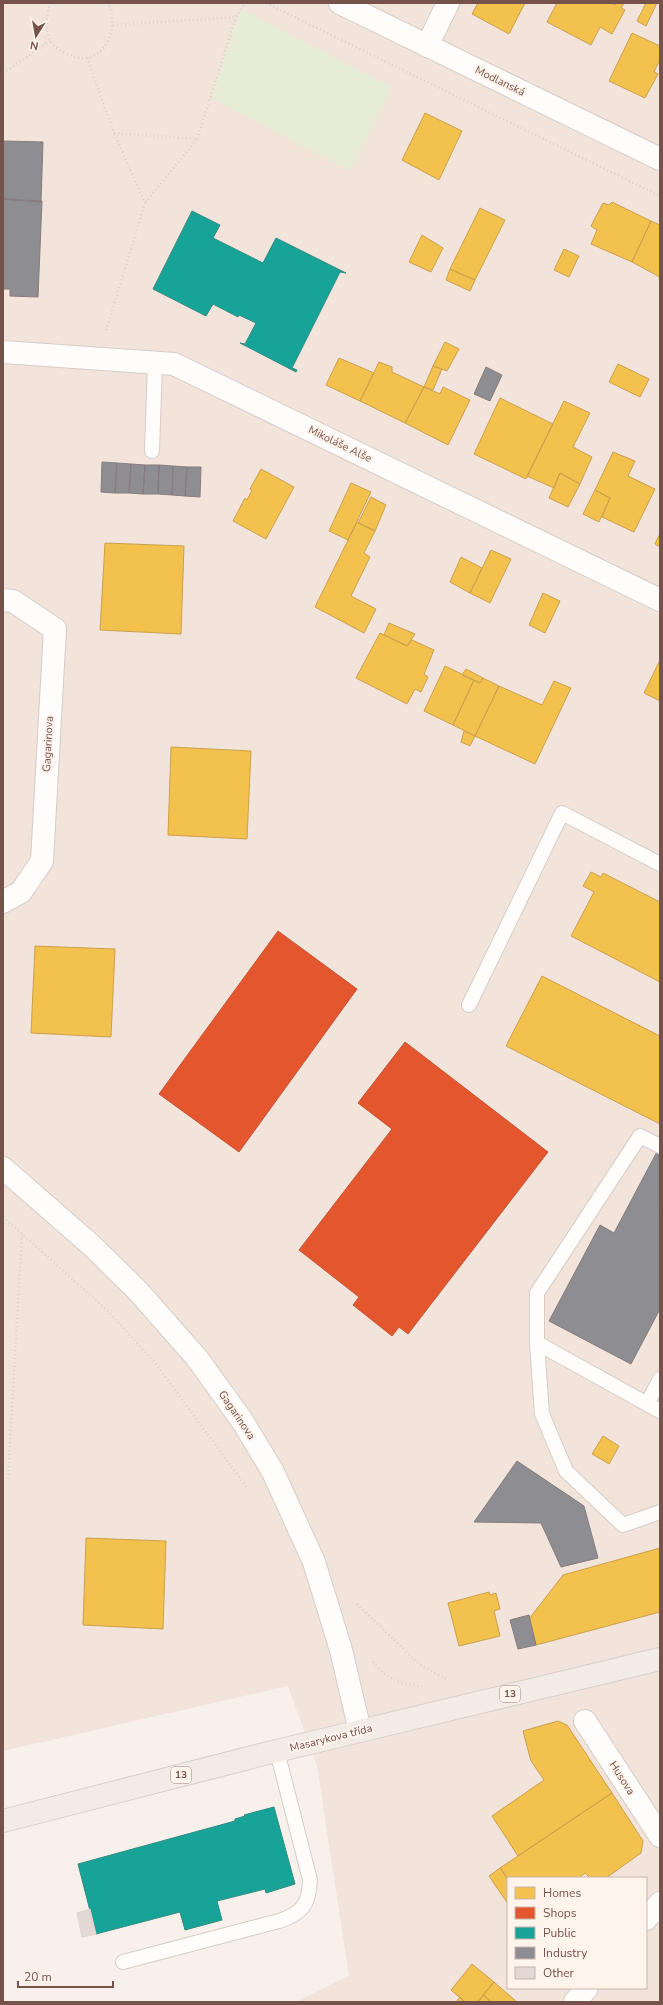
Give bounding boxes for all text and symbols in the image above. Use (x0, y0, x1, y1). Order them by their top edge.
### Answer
north arrow (16, 16, 56, 56)
text: N (29, 37, 40, 53)
street label: Modlanská (473, 62, 528, 100)
street label: Mikoláše Alše (306, 422, 374, 466)
street label: Gagarinova (39, 715, 57, 772)
street label: Gagarinova (215, 1387, 259, 1443)
road number: 13 (500, 1686, 520, 1702)
street label: Masarykova třída (288, 1720, 374, 1755)
street label: Husova (606, 1758, 639, 1798)
road number: 13 (171, 1767, 191, 1783)
legend (507, 1877, 647, 1989)
text: Homes (543, 1885, 581, 1901)
text: Shops (543, 1905, 577, 1921)
text: Public (543, 1925, 577, 1941)
text: Industry (543, 1945, 588, 1961)
scale bar (18, 1963, 113, 1989)
text: Other (543, 1965, 575, 1981)
text: 20 m (24, 1969, 52, 1985)

